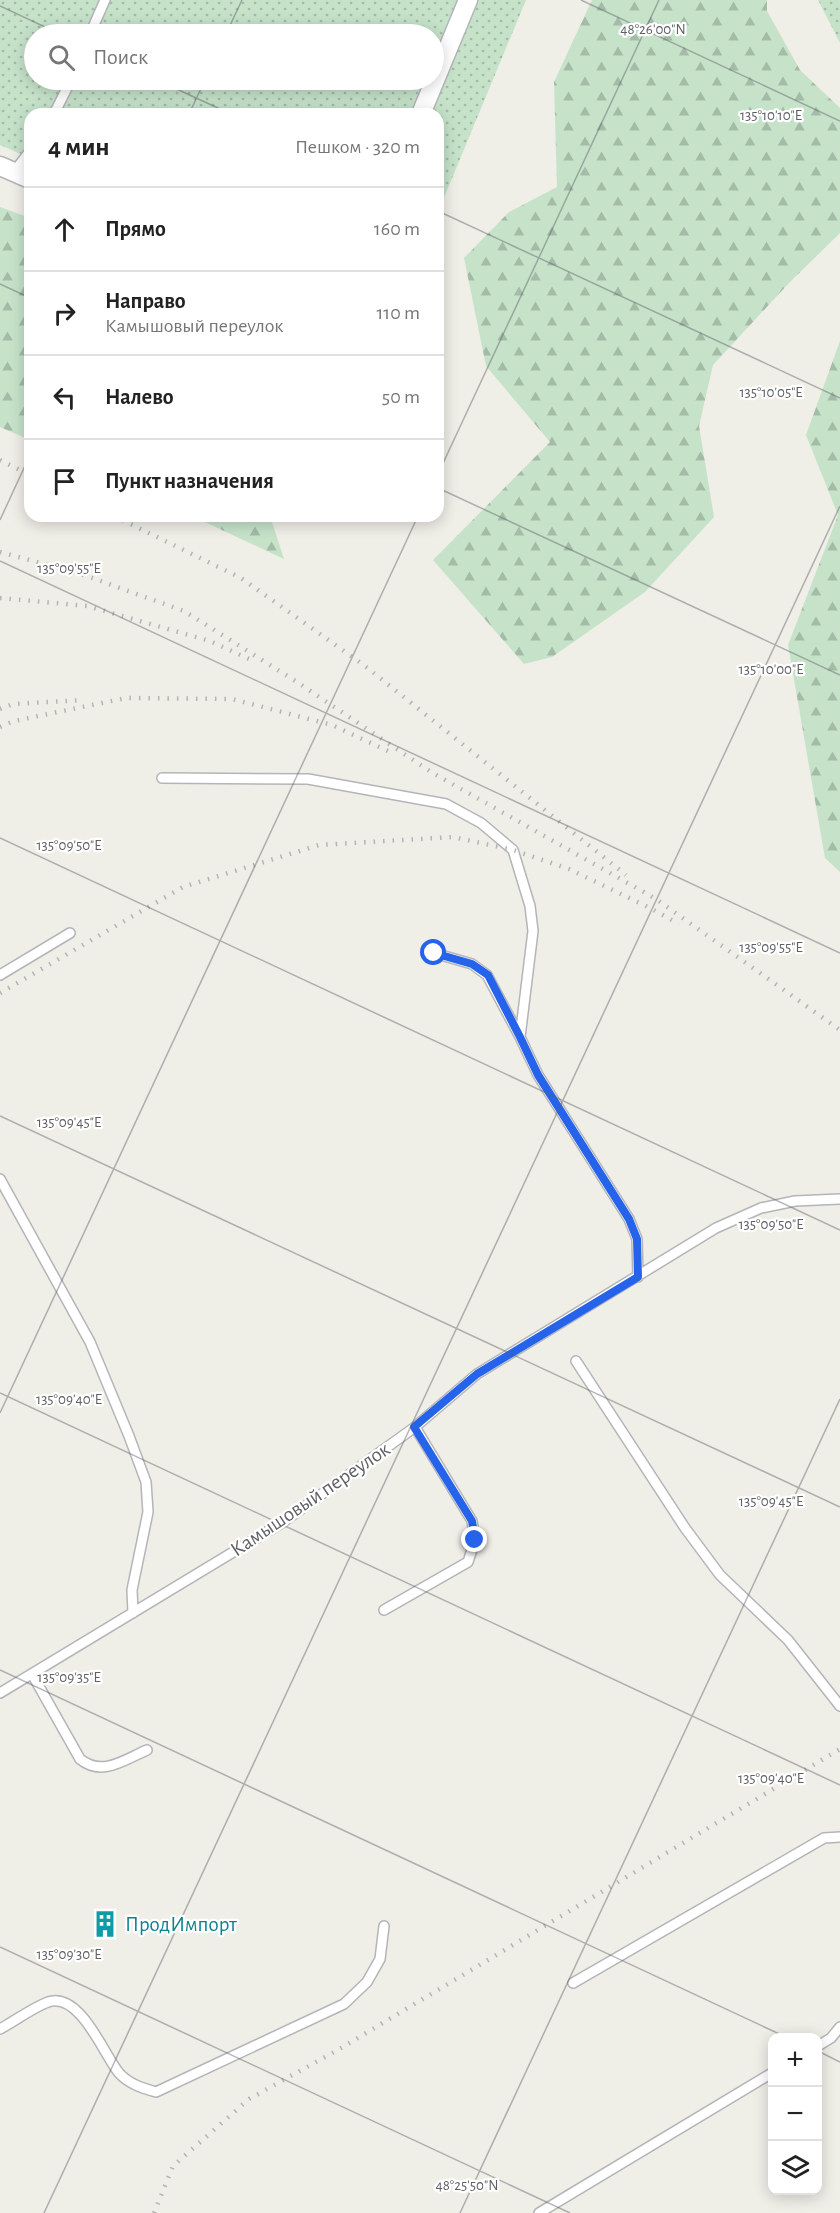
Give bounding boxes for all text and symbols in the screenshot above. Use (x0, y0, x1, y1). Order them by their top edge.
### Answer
text: 48°26'00"N (620, 22, 686, 37)
search box (24, 24, 444, 90)
icon: search (45, 41, 78, 74)
text: Поиск (93, 46, 148, 68)
text: 135°10'10"E (740, 108, 802, 123)
text: 4 мин (48, 134, 110, 160)
text: Пешком · 320 m (295, 137, 420, 157)
icon: ahead (48, 213, 81, 246)
text: Прямо (105, 218, 166, 240)
text: 160 m (374, 219, 420, 239)
text: Направо (105, 290, 186, 312)
icon: right (48, 297, 81, 330)
text: 110 m (376, 303, 420, 323)
text: Камышовый переулок (105, 316, 283, 336)
icon: left (48, 381, 81, 414)
text: 135°10'05"E (739, 385, 803, 400)
text: Налево (105, 386, 174, 408)
text: 50 m (382, 387, 420, 407)
icon: arrive (48, 465, 81, 498)
text: Пункт назначения (105, 470, 274, 492)
text: 135°09'55"E (37, 561, 101, 576)
text: 135°10'00"E (739, 662, 803, 677)
text: 135°09'50"E (36, 838, 102, 853)
route start (420, 939, 446, 965)
text: 135°09'55"E (739, 940, 803, 955)
text: 135°09'45"E (37, 1115, 101, 1130)
text: 135°09'50"E (738, 1217, 804, 1232)
text: 135°09'40"E (36, 1392, 102, 1407)
street label: Камышовый переулок (227, 1438, 394, 1561)
text: 135°09'45"E (739, 1494, 803, 1509)
route end (461, 1526, 487, 1552)
text: 135°09'35"E (37, 1670, 101, 1685)
text: 135°09'40"E (738, 1771, 804, 1786)
building icon: ПродИмпорт (90, 1909, 120, 1939)
place label: ПродИмпорт (125, 1914, 237, 1935)
text: 135°09'30"E (37, 1947, 102, 1962)
map controls (768, 2033, 822, 2195)
button: + (768, 2033, 822, 2087)
button: − (768, 2087, 822, 2141)
button: layers (768, 2141, 822, 2195)
text: 48°25'50"N (436, 2178, 498, 2193)

